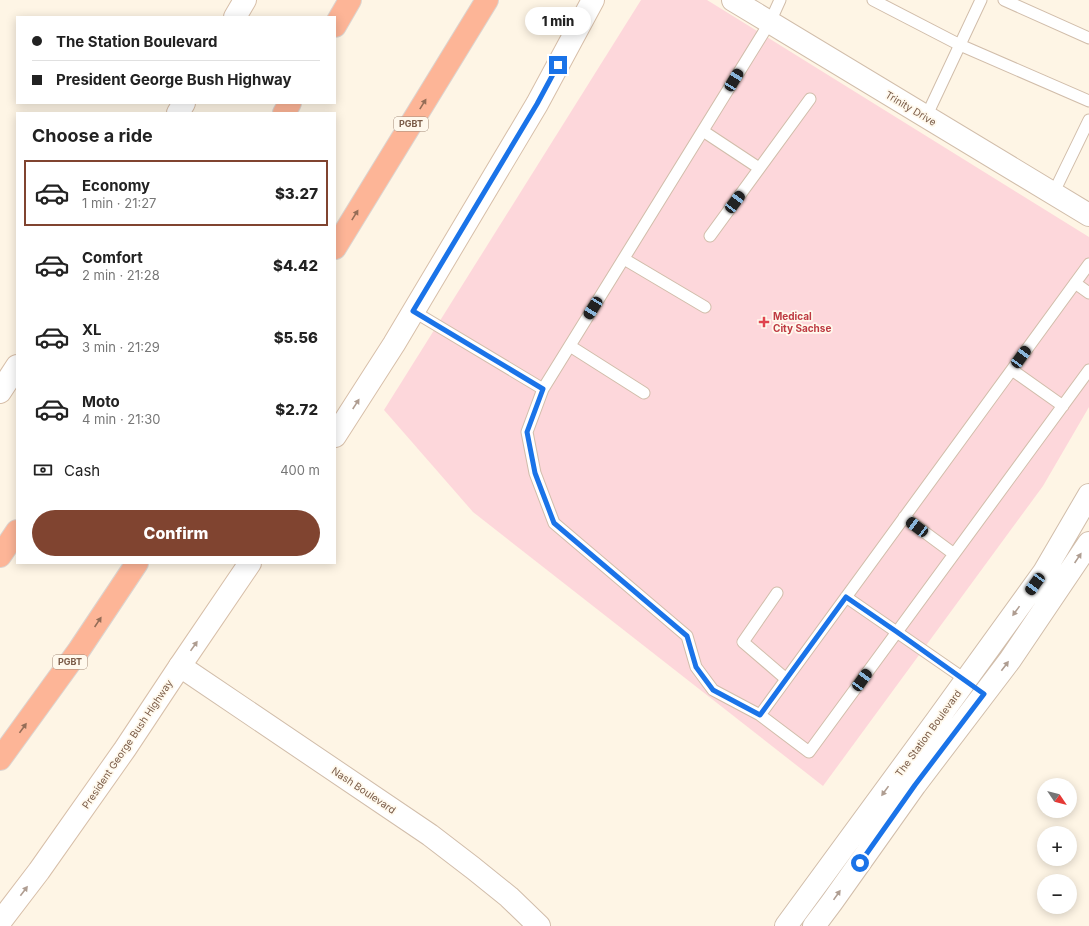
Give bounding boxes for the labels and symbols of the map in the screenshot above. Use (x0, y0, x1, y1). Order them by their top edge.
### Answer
callout: 1 min (525, 7, 591, 35)
route end (549, 56, 567, 74)
car (723, 67, 745, 93)
street label: Trinity Drive (883, 88, 939, 128)
one-way arrow (420, 98, 427, 110)
road number: PGBT (394, 117, 428, 131)
car (723, 189, 747, 215)
one-way arrow (352, 209, 359, 221)
car (582, 295, 604, 321)
place label: Medical City Sachse (773, 310, 831, 335)
marker: Medical City Sachse (758, 316, 770, 328)
car (1009, 344, 1033, 370)
one-way arrow (352, 398, 360, 409)
car (904, 515, 930, 539)
one-way arrow (1074, 553, 1082, 564)
car (1023, 571, 1047, 597)
one-way arrow (1012, 606, 1020, 616)
one-way arrow (94, 616, 102, 627)
one-way arrow (190, 641, 198, 652)
road number: PGBT (53, 655, 87, 669)
one-way arrow (1001, 661, 1009, 671)
car (850, 667, 874, 693)
street label: President George Bush Highway (79, 677, 175, 811)
street label: The Station Boulevard (893, 687, 963, 779)
one-way arrow (19, 722, 27, 733)
street label: Nash Boulevard (330, 764, 398, 816)
north arrow (1037, 778, 1077, 818)
one-way arrow (881, 786, 889, 796)
route start (851, 854, 869, 872)
one-way arrow (19, 886, 28, 897)
one-way arrow (833, 890, 841, 900)

